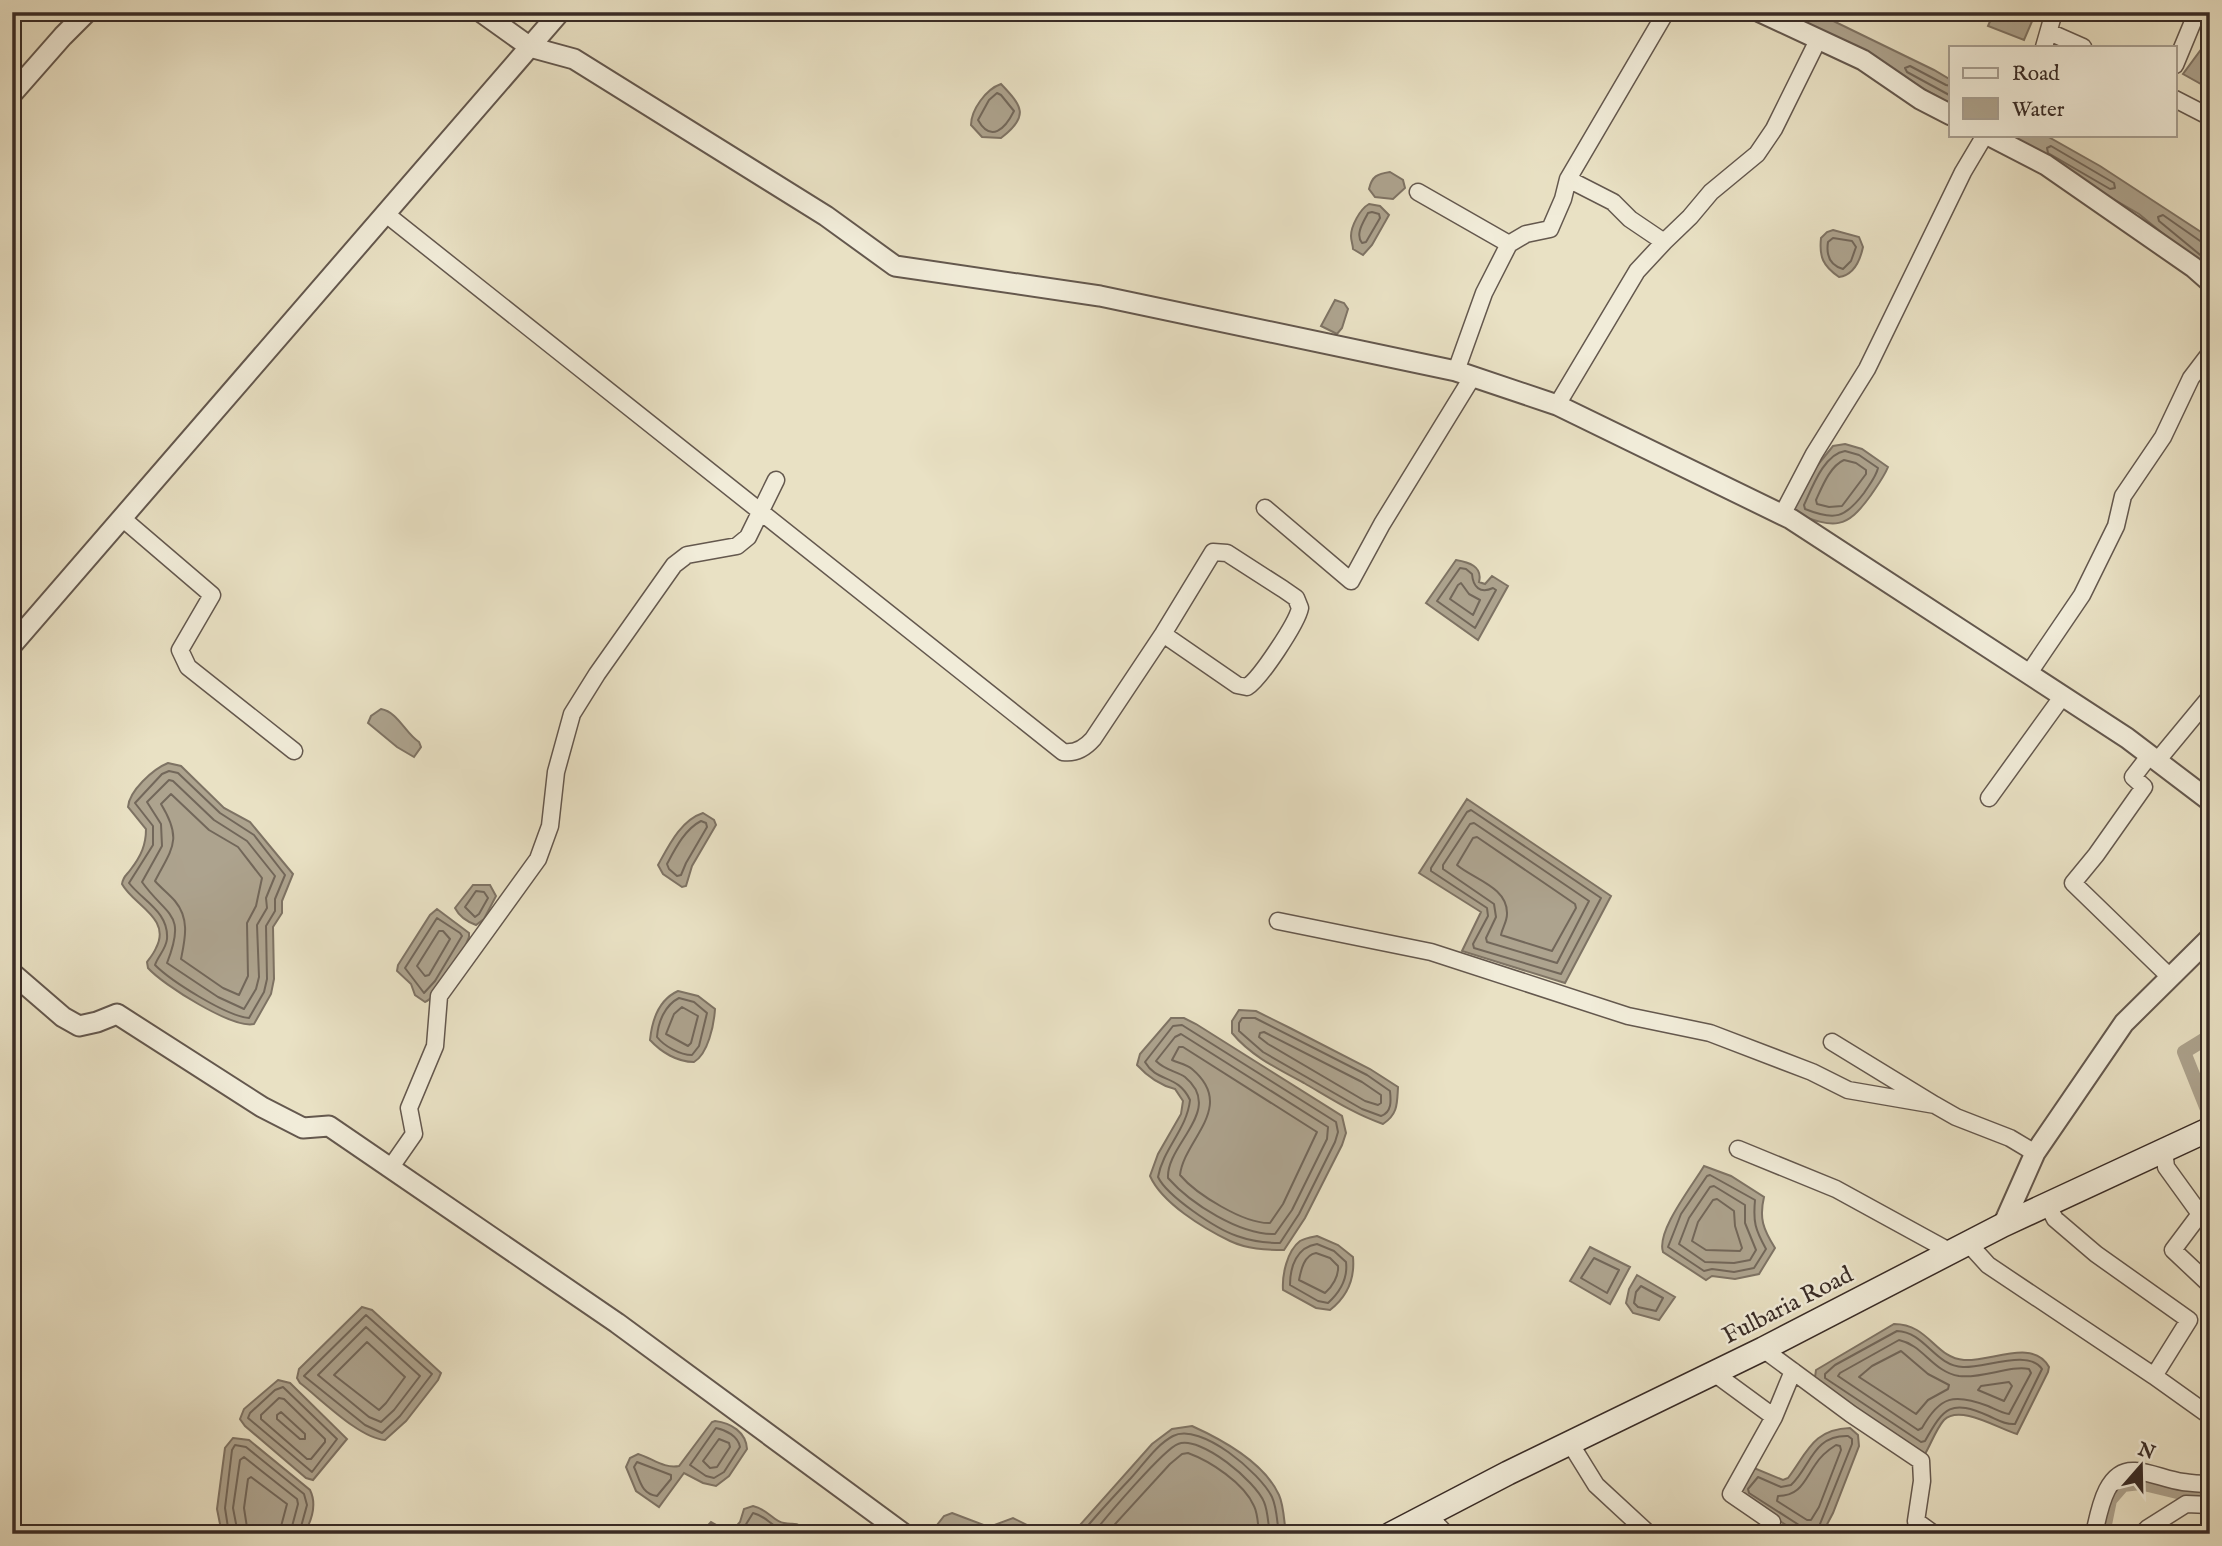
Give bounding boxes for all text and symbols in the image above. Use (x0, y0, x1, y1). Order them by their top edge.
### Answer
legend (1949, 46, 2176, 136)
text: Road (2012, 61, 2060, 88)
text: Water (2012, 97, 2065, 124)
street label: Fulbaria Road (1718, 1260, 1859, 1352)
north arrow (2106, 1430, 2176, 1500)
text: N (2133, 1437, 2158, 1466)

